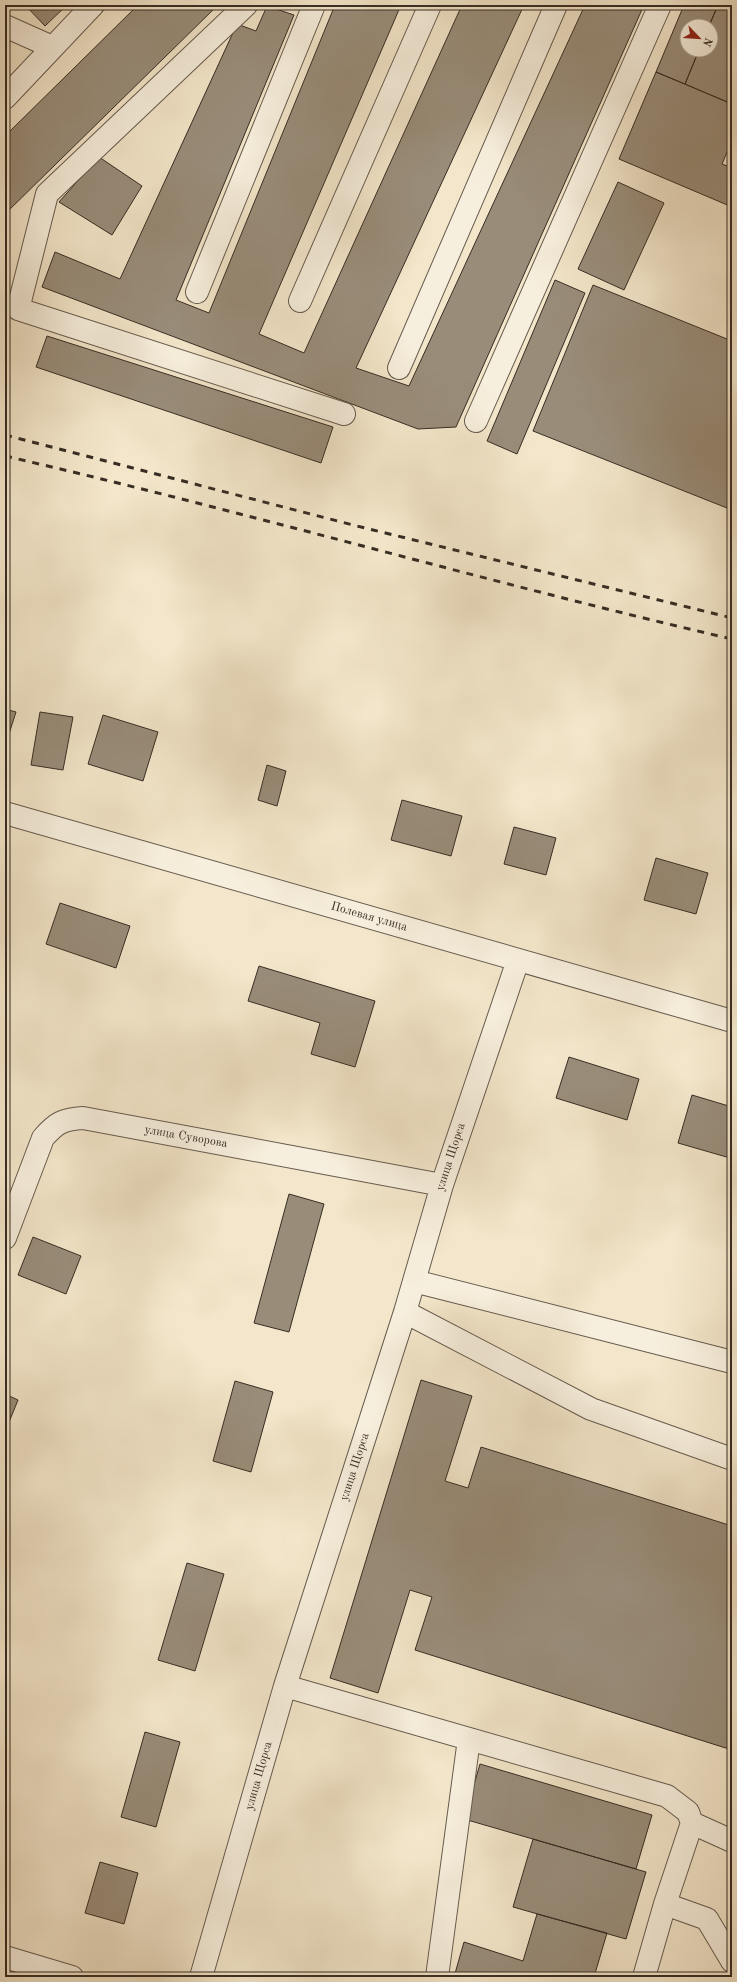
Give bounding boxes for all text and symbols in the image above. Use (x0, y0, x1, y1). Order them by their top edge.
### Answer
north arrow (679, 18, 719, 58)
text: N (700, 35, 713, 48)
street label: Полевая улица (329, 900, 409, 934)
street label: улица Щорса (434, 1121, 468, 1193)
street label: улица Суворова (144, 1124, 228, 1150)
street label: улица Щорса (338, 1431, 372, 1503)
street label: улица Щорса (243, 1740, 275, 1812)

